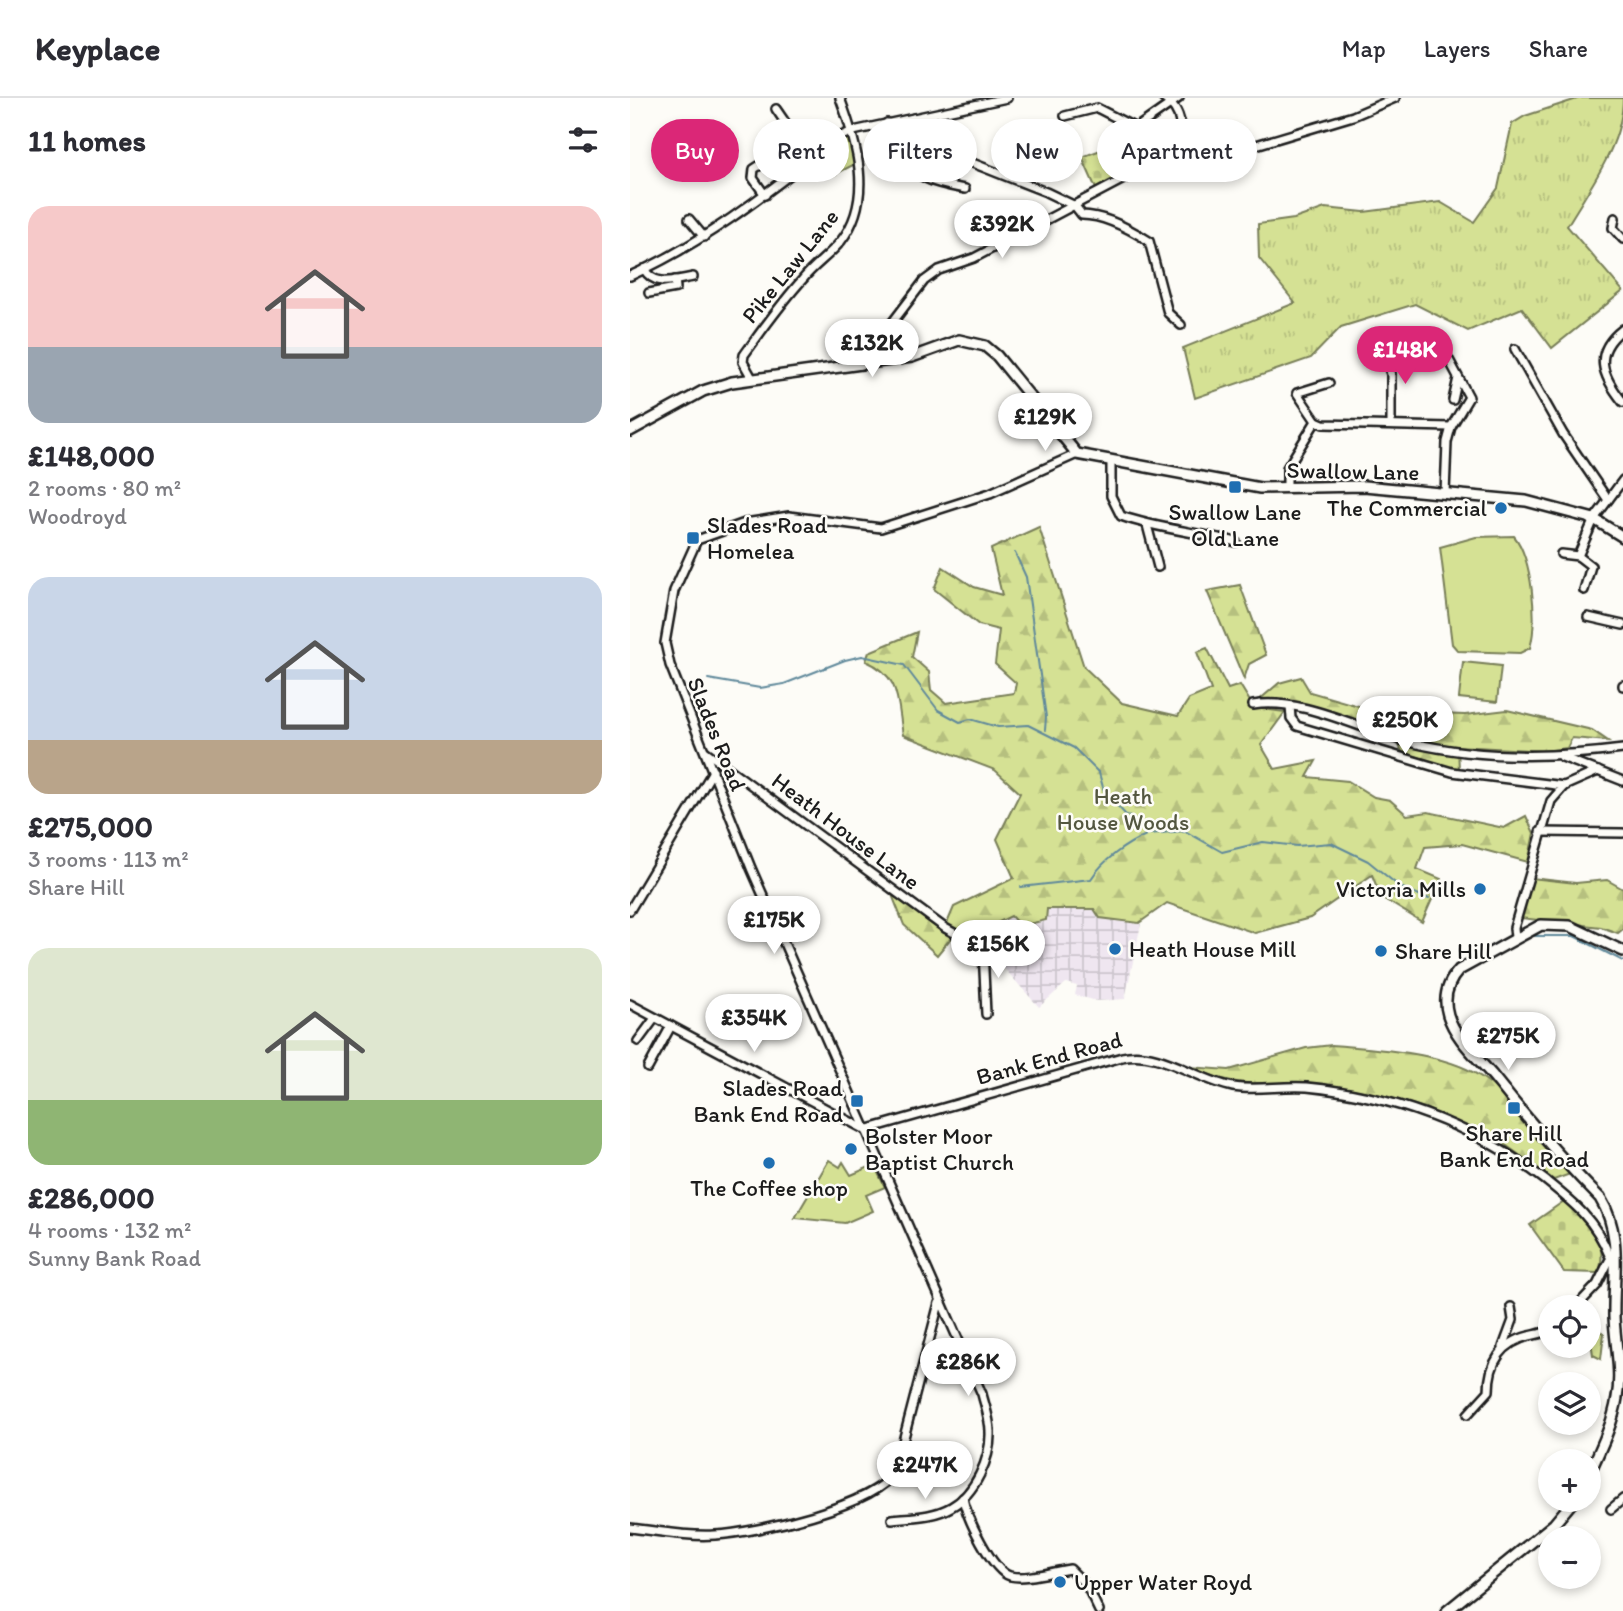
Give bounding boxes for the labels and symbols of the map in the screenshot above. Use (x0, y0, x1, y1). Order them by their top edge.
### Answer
pin: £392K (953, 200, 1051, 260)
street label: Pike Law Lane (735, 203, 845, 329)
pin: £132K (823, 320, 921, 379)
pin: £148K (1356, 327, 1454, 386)
pin: £129K (996, 394, 1094, 453)
street label: Swallow Lane (1286, 456, 1420, 486)
marker: Swallow Lane Old Lane (1227, 479, 1243, 495)
place label: The Commercial (1327, 494, 1487, 522)
place label: Swallow Lane Old Lane (1169, 498, 1301, 552)
marker: The Commercial (1493, 500, 1509, 516)
place label: Slades Road Homelea (707, 511, 828, 565)
marker: Slades Road Homelea (685, 530, 701, 546)
street label: Slades Road (681, 673, 753, 795)
pin: £250K (1356, 696, 1454, 756)
street label: Heath House Lane (766, 766, 926, 896)
park label: Heath House Woods (1057, 782, 1189, 836)
place label: Victoria Mills (1336, 875, 1466, 903)
marker: Victoria Mills (1472, 881, 1488, 897)
pin: £175K (725, 896, 823, 956)
pin: £156K (949, 920, 1047, 980)
place label: Heath House Mill (1129, 935, 1297, 963)
place label: Share Hill (1395, 937, 1492, 965)
marker: Heath House Mill (1107, 941, 1123, 957)
marker: Share Hill (1373, 943, 1389, 959)
pin: £354K (705, 995, 803, 1054)
pin: £275K (1459, 1012, 1557, 1072)
street label: Bank End Road (973, 1025, 1125, 1091)
place label: Slades Road Bank End Road (694, 1074, 843, 1128)
marker: Slades Road Bank End Road (849, 1093, 865, 1109)
marker: Share Hill Bank End Road (1506, 1100, 1522, 1116)
place label: Share Hill Bank End Road (1439, 1119, 1589, 1173)
place label: Bolster Moor Baptist Church (865, 1122, 1014, 1176)
marker: Bolster Moor Baptist Church (843, 1141, 859, 1157)
marker: The Coffee shop (761, 1155, 777, 1171)
place label: The Coffee shop (690, 1174, 848, 1202)
pin: £286K (919, 1338, 1017, 1398)
pin: £247K (876, 1442, 974, 1501)
place label: Upper Water Royd (1074, 1568, 1253, 1596)
marker: Upper Water Royd (1052, 1574, 1068, 1590)

